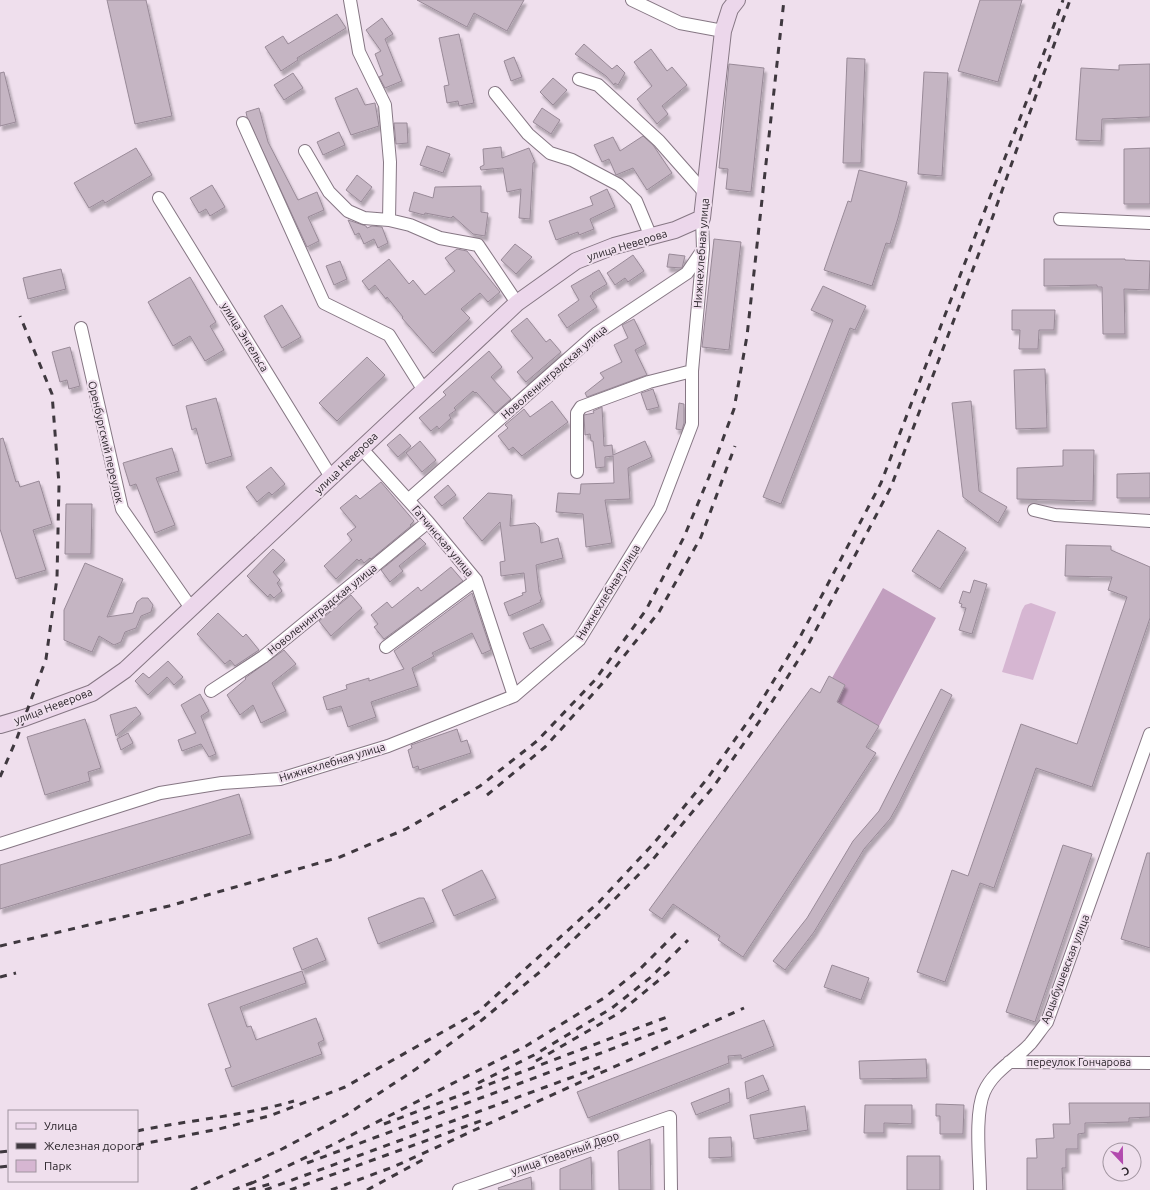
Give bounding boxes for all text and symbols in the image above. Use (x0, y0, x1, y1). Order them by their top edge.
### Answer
street label: Нижнехлебная улица (691, 198, 711, 308)
street label: улица Неверова (586, 227, 668, 263)
street label: улица Энгельса (219, 300, 271, 374)
street label: Новоленинградская улица (499, 323, 609, 421)
street label: Оренбургский переулок (86, 380, 126, 505)
street label: улица Неверова (312, 430, 380, 496)
street label: Гатчинская улица (410, 503, 476, 579)
street label: Нижнехлебная улица (574, 542, 642, 642)
street label: Новоленинградская улица (265, 561, 379, 657)
street label: улица Неверова (12, 686, 94, 726)
street label: Нижнехлебная улица (278, 740, 386, 784)
street label: Арцыбушевская улица (1039, 913, 1091, 1025)
street label: переулок Гончарова (1027, 1056, 1131, 1068)
legend (8, 1110, 138, 1182)
text: Улица (44, 1119, 77, 1132)
street label: улица Товарный Двор (510, 1129, 620, 1177)
text: Железная дорога (44, 1139, 142, 1152)
north arrow (1102, 1142, 1142, 1182)
text: Парк (44, 1159, 72, 1172)
text: С (1120, 1164, 1131, 1178)

